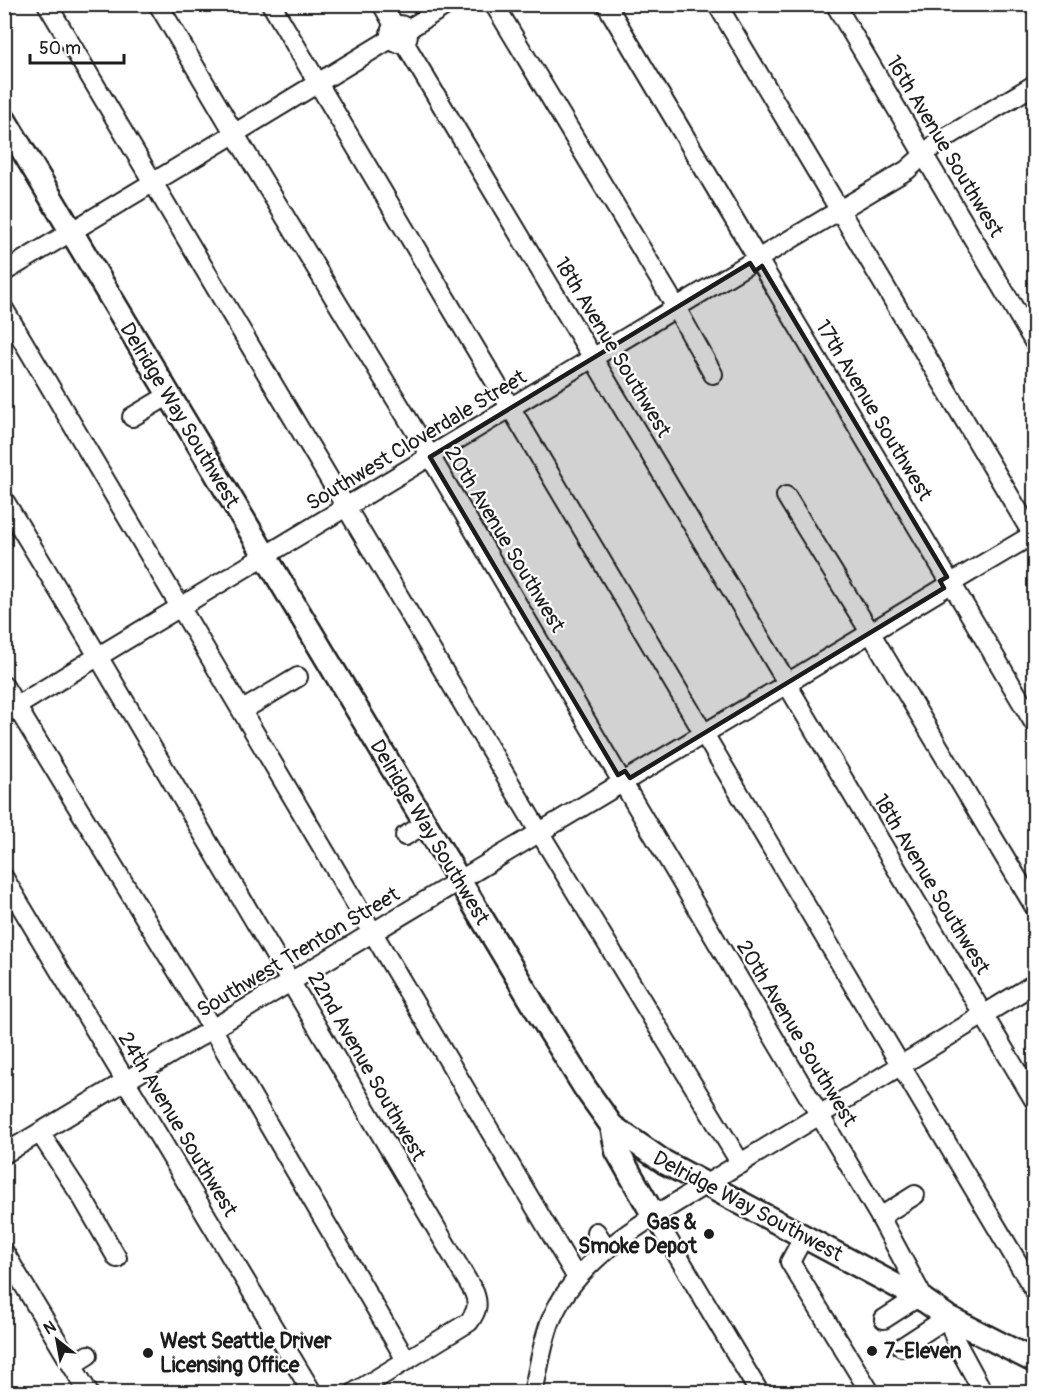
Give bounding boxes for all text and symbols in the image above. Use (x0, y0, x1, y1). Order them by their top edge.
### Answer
scale bar (30, 27, 124, 65)
text: 50 m (39, 37, 81, 60)
street label: 16th Avenue Southwest (880, 51, 1010, 242)
street label: 18th Avenue Southwest (548, 252, 677, 443)
street label: 17th Avenue Southwest (809, 315, 938, 506)
street label: Delridge Way Southwest (114, 318, 246, 513)
street label: Southwest Cloverdale Street (301, 364, 532, 517)
street label: 20th Avenue Southwest (438, 441, 571, 638)
street label: Delridge Way Southwest (364, 735, 496, 930)
street label: 18th Avenue Southwest (867, 789, 996, 980)
street label: Southwest Trenton Street (192, 881, 405, 1024)
street label: 20th Avenue Southwest (730, 935, 863, 1132)
street label: 22nd Avenue Southwest (301, 967, 432, 1166)
street label: 24th Avenue Southwest (112, 1027, 244, 1222)
street label: Delridge Way Southwest (648, 1145, 848, 1268)
place label: Gas & Smoke Depot (578, 1209, 698, 1260)
marker: Gas & Smoke Depot (702, 1227, 716, 1241)
north arrow (27, 1310, 87, 1370)
text: N (40, 1317, 60, 1339)
place label: West Seattle Driver Licensing Office (160, 1328, 332, 1379)
place label: 7-Eleven (884, 1338, 962, 1365)
marker: 7-Eleven (865, 1344, 879, 1358)
marker: West Seattle Driver Licensing Office (141, 1346, 155, 1360)

